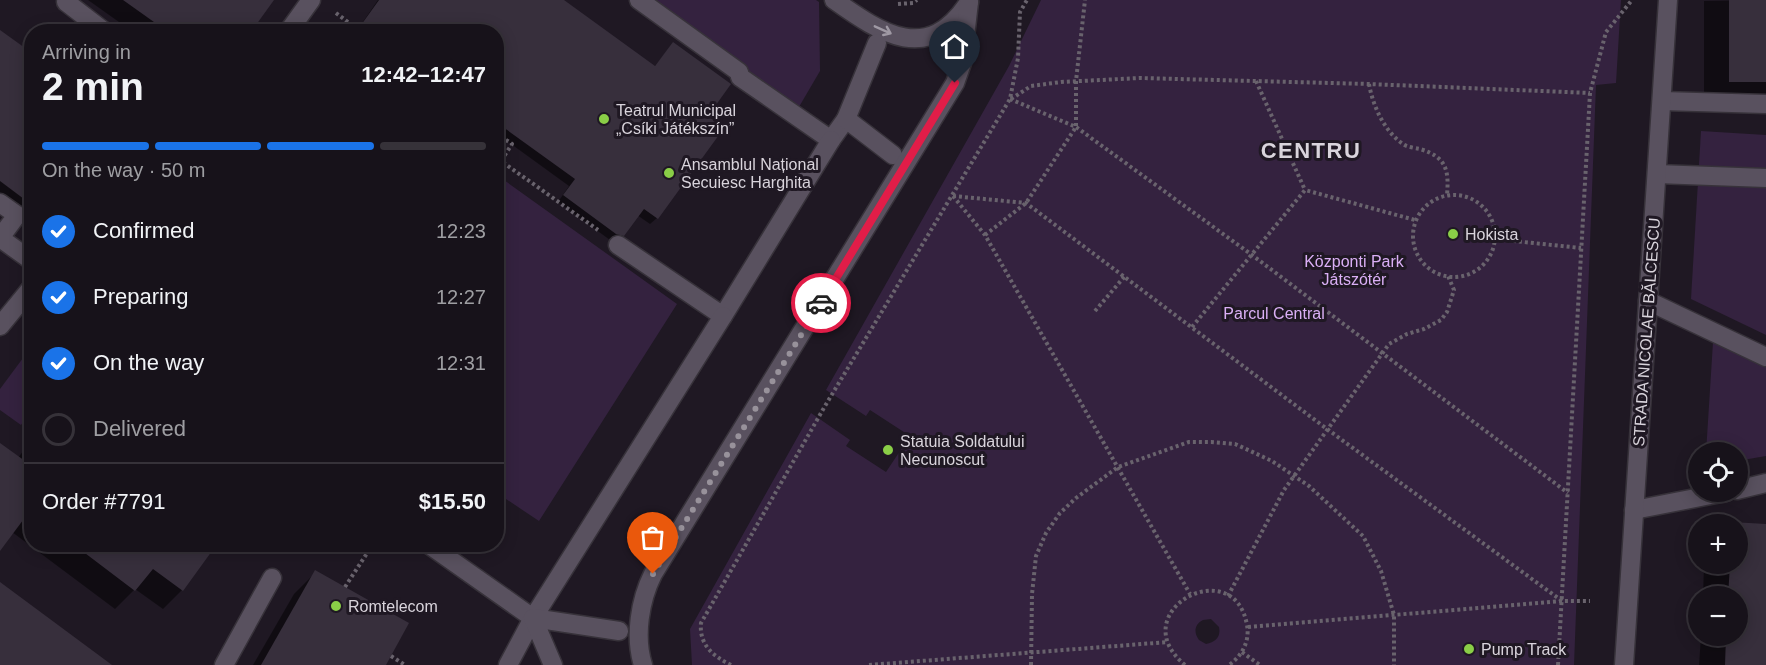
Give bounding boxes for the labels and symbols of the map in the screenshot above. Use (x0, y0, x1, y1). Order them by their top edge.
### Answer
pin (929, 21, 980, 83)
one-way arrow (874, 25, 892, 37)
place label: Teatrul Municipal „Csíki Játékszín” (616, 102, 736, 137)
marker: Teatrul Municipal „Csíki Játékszín” (597, 112, 611, 126)
district label: CENTRU (1261, 138, 1361, 163)
place label: Ansamblul Național Secuiesc Harghita (681, 156, 819, 191)
marker: Ansamblul Național Secuiesc Harghita (662, 166, 676, 180)
street label: STRADA NICOLAE BĂLCESCU (1629, 217, 1663, 447)
place label: Hokista (1465, 226, 1518, 243)
marker: Hokista (1446, 227, 1460, 241)
park label: Központi Park Játszótér (1304, 253, 1405, 288)
courier (791, 273, 851, 333)
park label: Parcul Central (1223, 305, 1325, 322)
place label: Statuia Soldatului Necunoscut (900, 433, 1025, 468)
marker: Statuia Soldatului Necunoscut (881, 443, 895, 457)
pin (627, 512, 678, 574)
place label: Romtelecom (348, 598, 438, 615)
marker: Romtelecom (329, 599, 343, 613)
place label: Pump Track (1481, 641, 1567, 658)
marker: Pump Track (1462, 642, 1476, 656)

